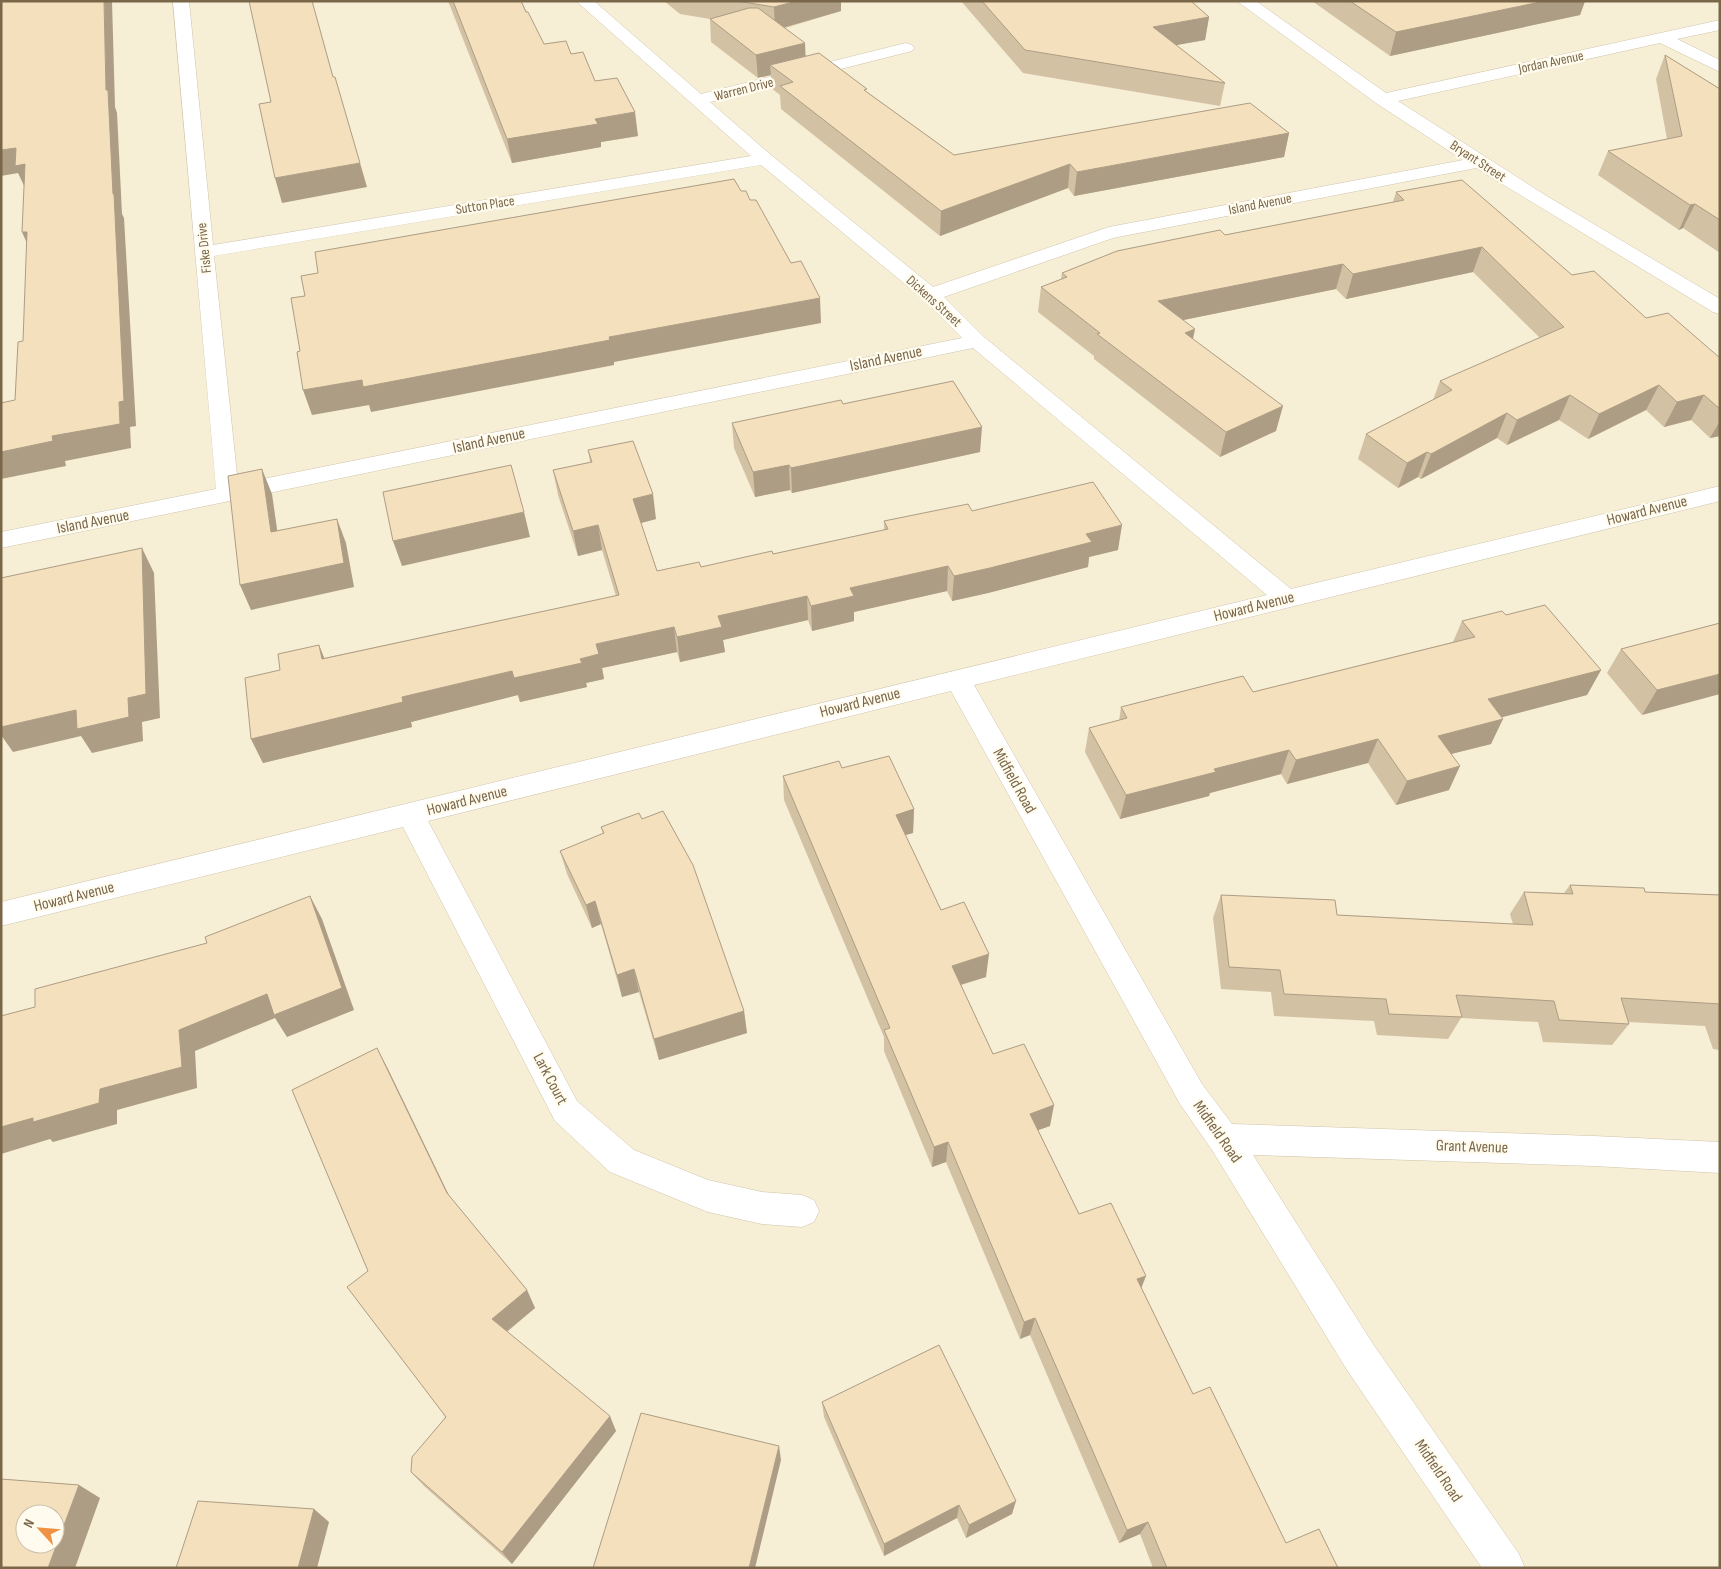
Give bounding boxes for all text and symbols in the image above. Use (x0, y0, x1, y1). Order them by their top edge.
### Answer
street label: Jordan Avenue (1516, 47, 1585, 77)
street label: Warren Drive (713, 73, 775, 105)
street label: Bryant Street (1447, 137, 1509, 185)
street label: Island Avenue (1227, 190, 1293, 218)
street label: Sutton Place (454, 192, 516, 218)
street label: Fiske Drive (193, 222, 215, 274)
street label: Dickens Street (903, 272, 965, 330)
street label: Island Avenue (848, 342, 924, 376)
street label: Island Avenue (451, 424, 527, 458)
street label: Howard Avenue (1605, 492, 1689, 530)
street label: Island Avenue (55, 506, 131, 538)
street label: Howard Avenue (1212, 588, 1296, 626)
street label: Howard Avenue (818, 684, 902, 722)
street label: Midfield Road (988, 745, 1040, 817)
street label: Howard Avenue (425, 782, 509, 820)
street label: Howard Avenue (32, 878, 116, 916)
street label: Lark Court (528, 1050, 572, 1108)
street label: Midfield Road (1189, 1097, 1245, 1167)
street label: Grant Avenue (1436, 1136, 1508, 1158)
street label: Midfield Road (1410, 1436, 1466, 1506)
north arrow (15, 1504, 65, 1554)
text: N (19, 1516, 38, 1531)

